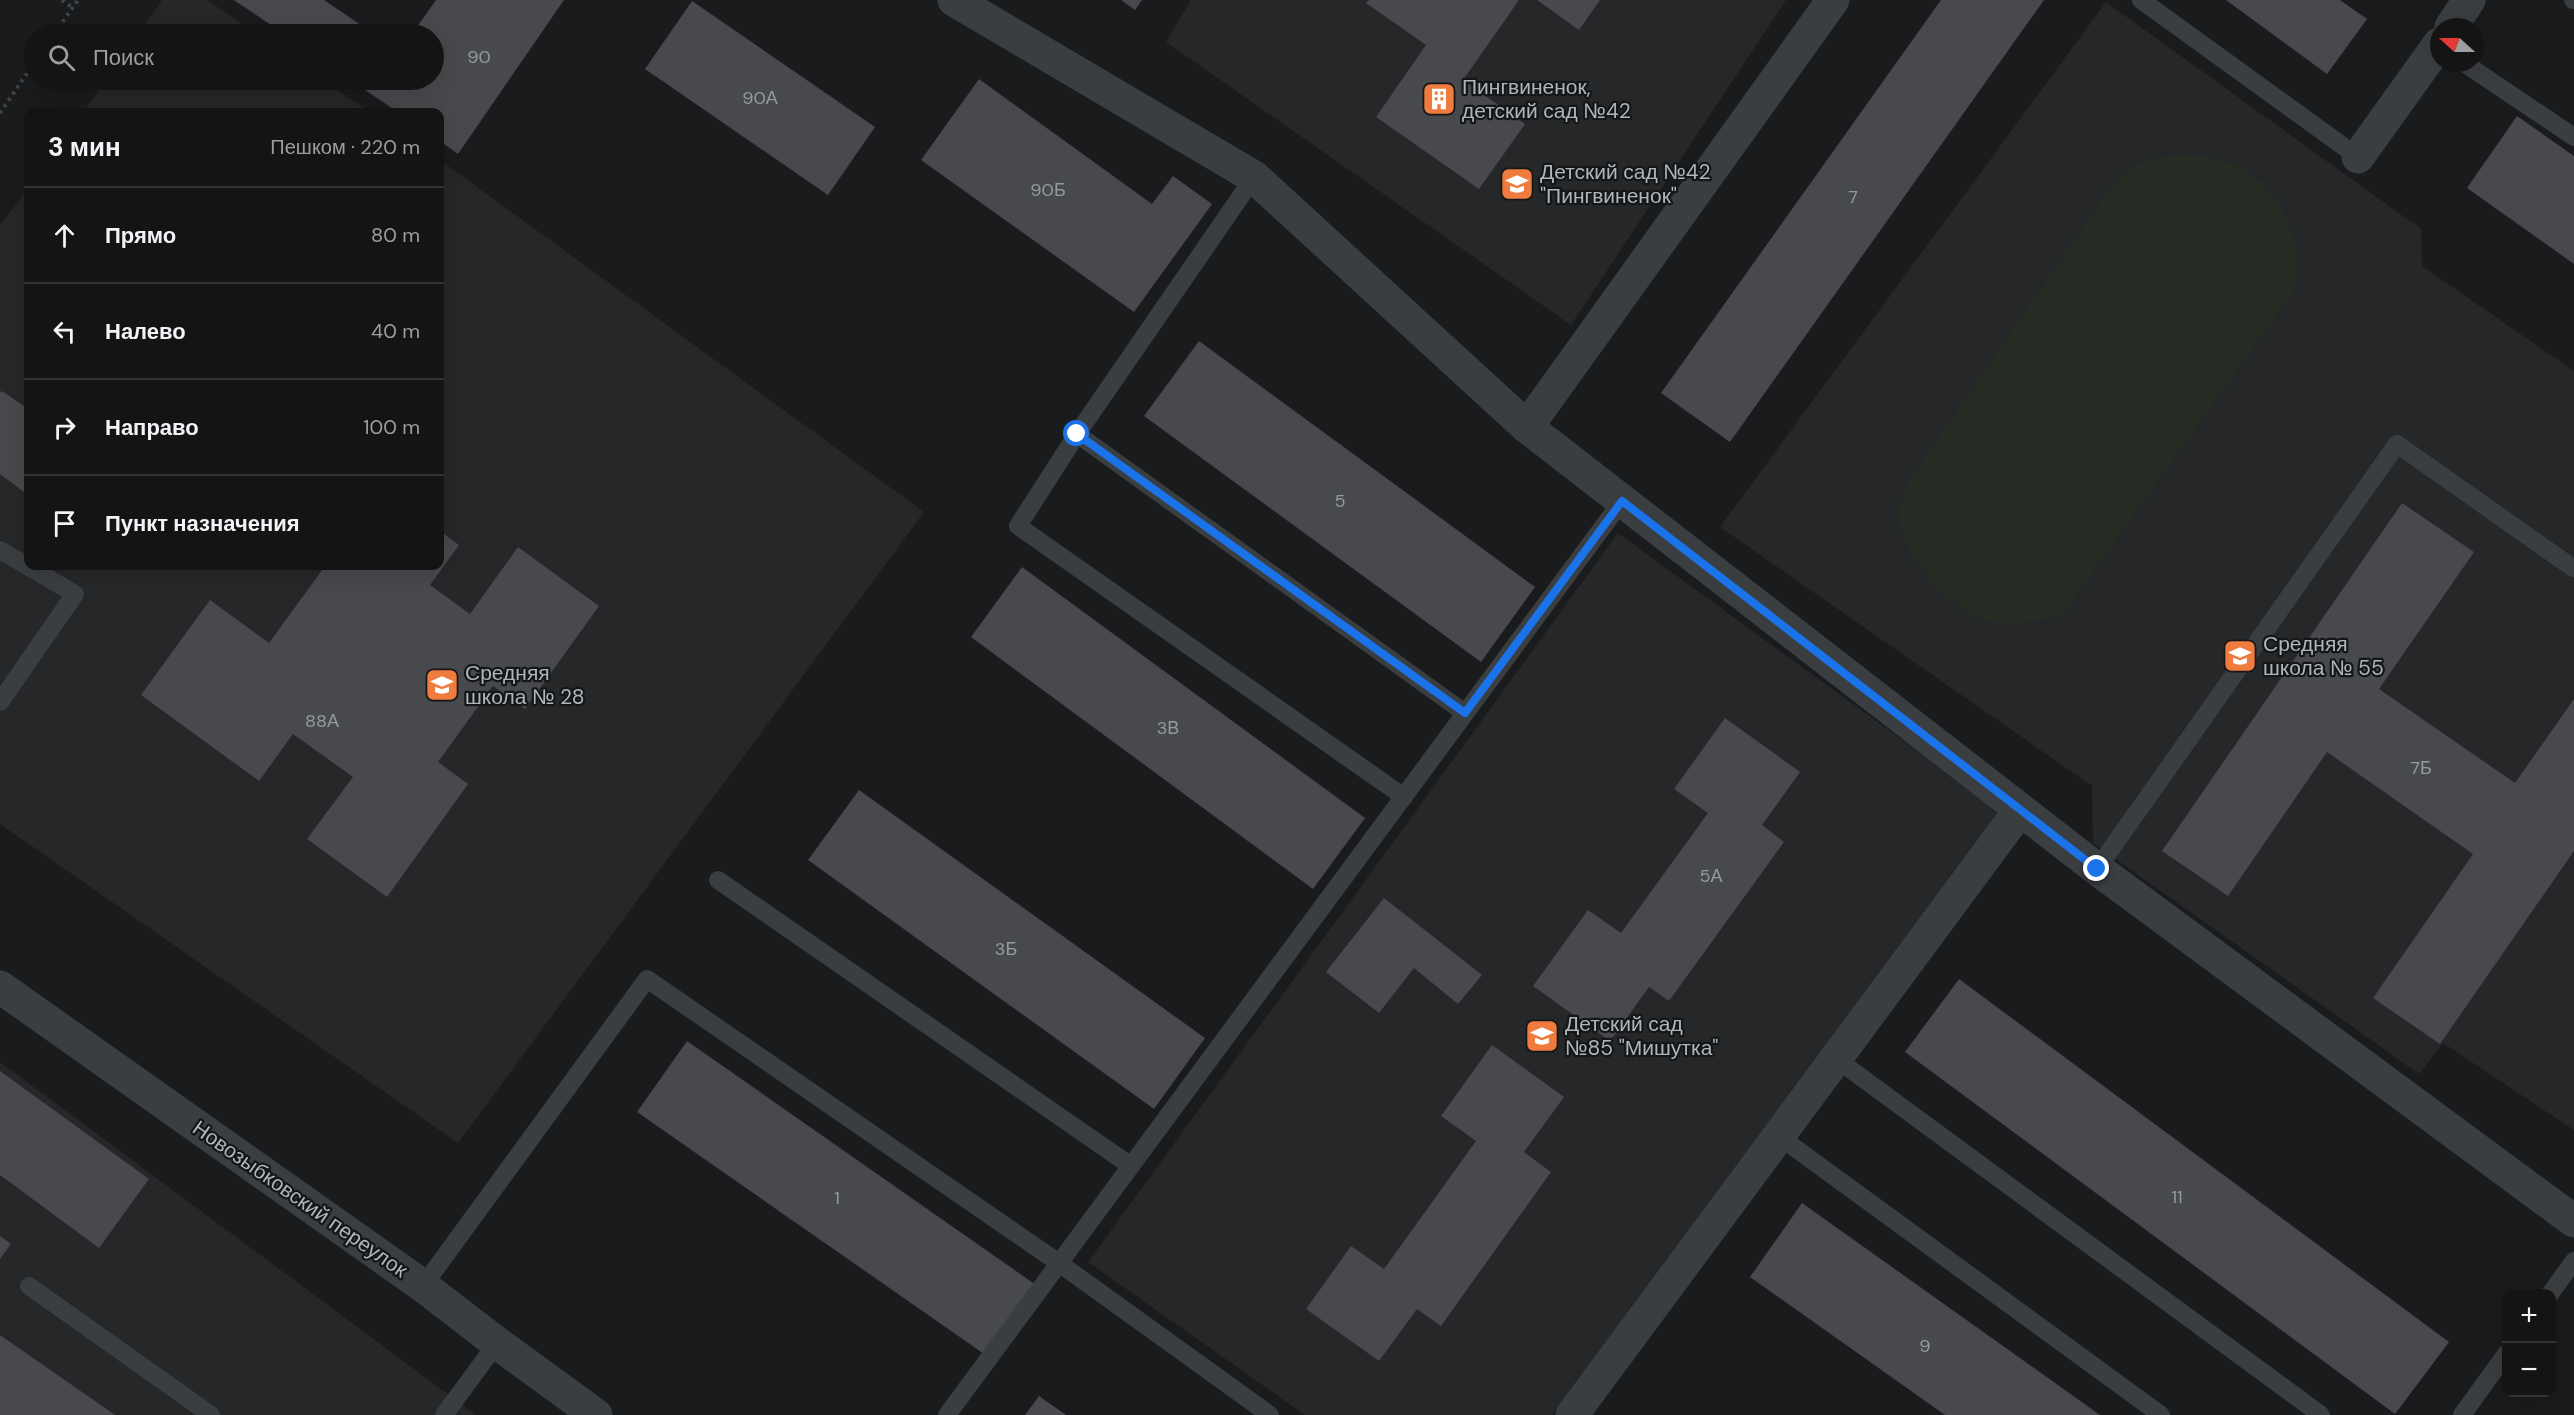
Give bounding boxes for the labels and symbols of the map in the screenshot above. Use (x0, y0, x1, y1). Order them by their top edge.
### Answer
north arrow (2430, 18, 2484, 72)
house number: 90 (467, 45, 491, 69)
place label: Пингвиненок, детский сад №42 (1462, 73, 1631, 125)
building icon: Пингвиненок, детский сад №42 (1421, 81, 1457, 117)
house number: 90А (742, 86, 778, 110)
place label: Детский сад №42 "Пингвиненок" (1540, 158, 1711, 210)
school or university icon: Детский сад №42 "Пингвиненок" (1499, 166, 1535, 202)
house number: 90Б (1030, 178, 1066, 202)
house number: 7 (1848, 185, 1858, 209)
route start (1063, 420, 1089, 446)
house number: 5 (1335, 489, 1345, 513)
place label: Средняя школа № 55 (2263, 630, 2384, 682)
school or university icon: Средняя школа № 55 (2222, 638, 2258, 674)
place label: Средняя школа № 28 (465, 659, 585, 711)
school or university icon: Средняя школа № 28 (424, 667, 460, 703)
house number: 88А (305, 709, 339, 733)
house number: 3В (1157, 716, 1179, 740)
house number: 7Б (2410, 756, 2432, 780)
route end (2083, 855, 2109, 881)
house number: 5А (1700, 864, 1723, 888)
house number: 3Б (995, 937, 1017, 961)
place label: Детский сад №85 "Мишутка" (1565, 1010, 1718, 1062)
school or university icon: Детский сад №85 "Мишутка" (1524, 1018, 1560, 1054)
street label: Новозыбковский переулок (187, 1114, 414, 1284)
house number: 11 (2171, 1185, 2183, 1209)
house number: 1 (834, 1186, 840, 1210)
house number: 9 (1919, 1334, 1931, 1358)

